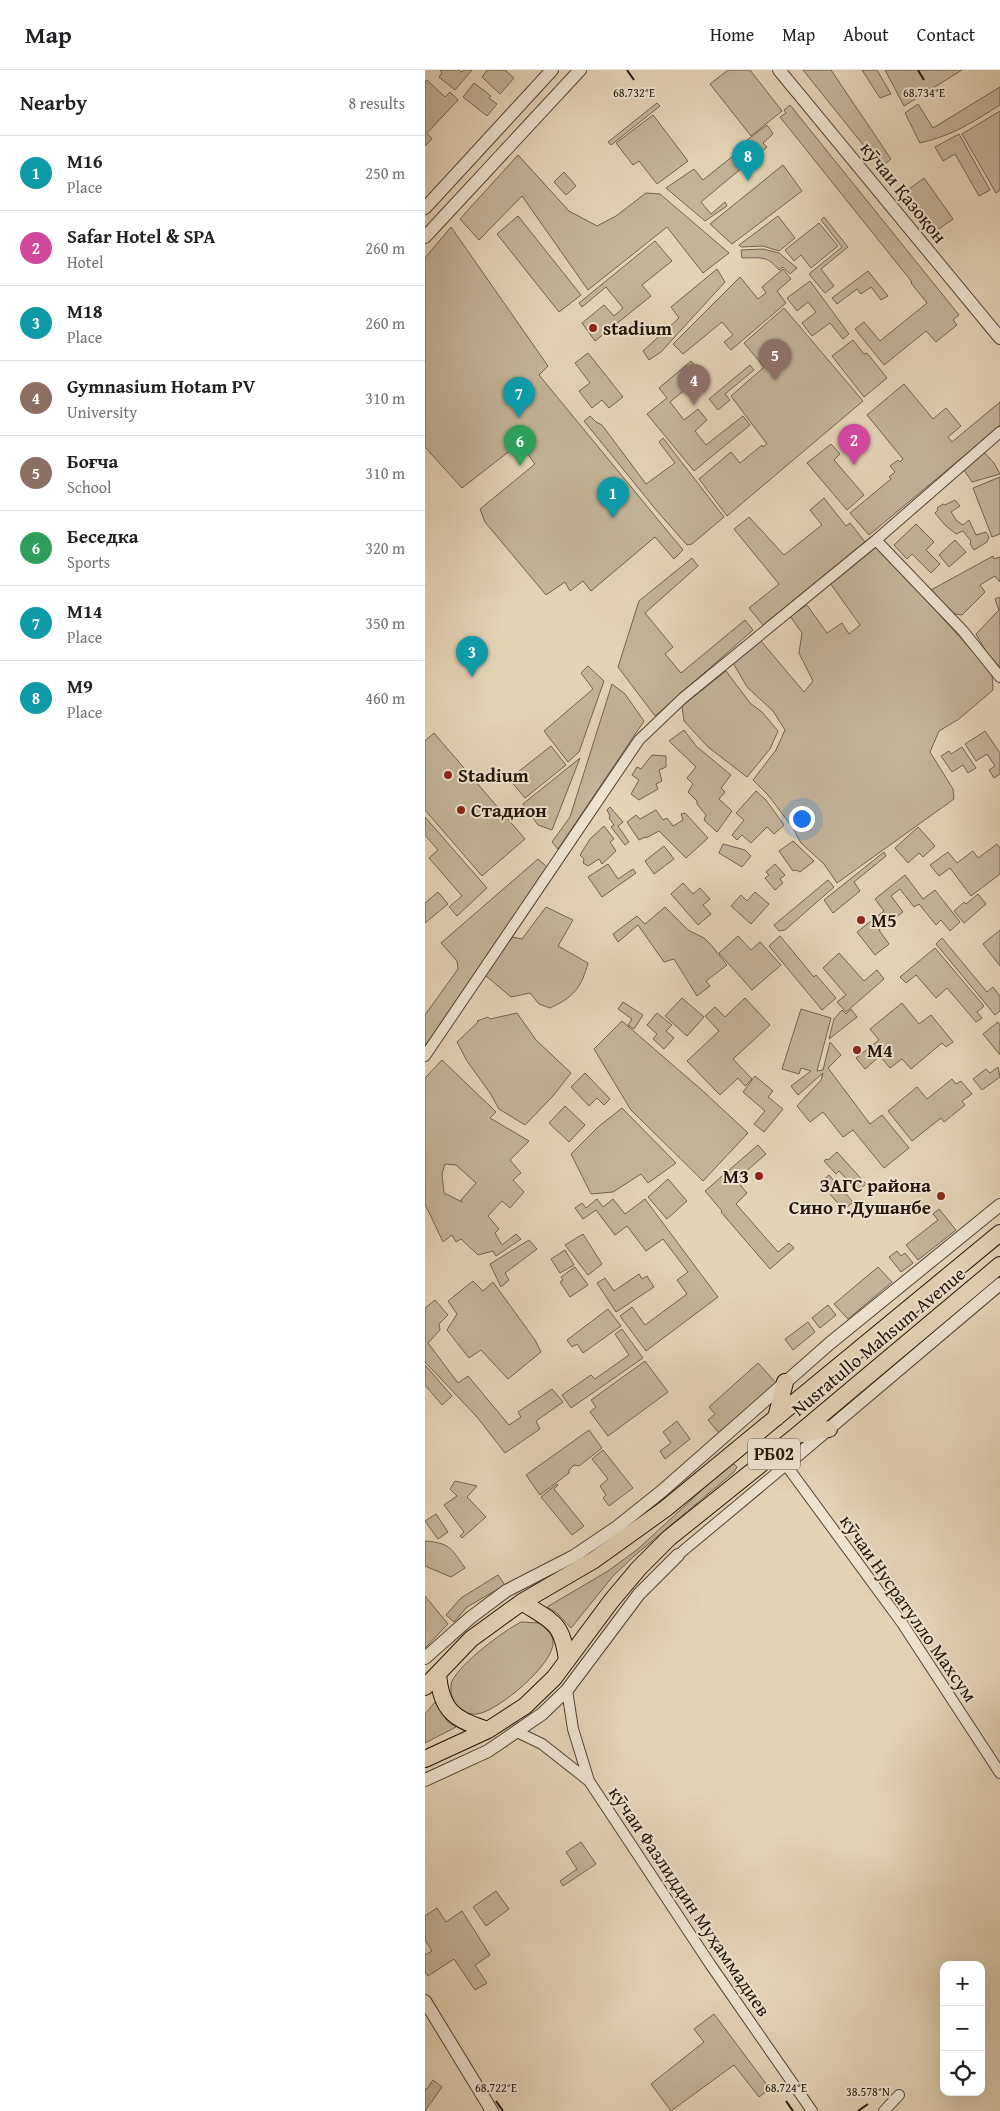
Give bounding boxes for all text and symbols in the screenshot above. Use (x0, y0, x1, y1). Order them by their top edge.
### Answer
text: Map (25, 17, 72, 52)
text: Home (710, 21, 754, 48)
text: Map (782, 21, 815, 48)
text: About (843, 21, 889, 48)
text: Contact (917, 21, 975, 48)
text: 68.732°E (613, 84, 655, 101)
text: 68.734°E (903, 84, 945, 101)
text: Nearby (20, 87, 87, 118)
text: 8 results (348, 91, 405, 115)
street label: кӯчаи Қазоқон (854, 135, 954, 249)
pin: 8 (732, 140, 764, 181)
text: М16 (67, 147, 103, 175)
text: 1 (32, 161, 40, 185)
text: 250 m (365, 161, 405, 185)
text: Place (67, 175, 102, 199)
text: Safar Hotel & SPA (67, 222, 215, 250)
text: 2 (32, 236, 40, 260)
text: 260 m (365, 236, 405, 260)
text: Hotel (67, 250, 103, 274)
text: М18 (67, 297, 103, 325)
text: 3 (32, 311, 40, 335)
text: 260 m (365, 311, 405, 335)
place label: stadium (603, 314, 673, 342)
marker: stadium (587, 322, 599, 334)
text: Place (67, 325, 102, 349)
pin: 5 (759, 339, 791, 380)
pin: 4 (678, 364, 710, 405)
text: Gymnasium Hotam PV (67, 372, 255, 400)
pin: 7 (503, 377, 535, 418)
text: 4 (32, 386, 40, 410)
text: 310 m (365, 386, 405, 410)
text: University (67, 400, 137, 424)
pin: 2 (838, 424, 870, 465)
pin: 6 (504, 425, 536, 466)
text: Боғча (67, 447, 118, 475)
text: 5 (32, 461, 40, 485)
text: 310 m (365, 461, 405, 485)
text: School (67, 475, 111, 499)
pin: 1 (597, 477, 629, 518)
text: Беседка (67, 522, 138, 550)
text: 6 (32, 536, 40, 560)
text: 320 m (365, 536, 405, 560)
text: Sports (67, 550, 110, 574)
text: М14 (67, 597, 103, 625)
text: 7 (32, 611, 40, 635)
text: 350 m (365, 611, 405, 635)
text: Place (67, 625, 102, 649)
pin: 3 (456, 636, 488, 677)
text: М9 (67, 672, 93, 700)
text: 8 (32, 686, 40, 710)
text: 460 m (365, 686, 405, 710)
text: Place (67, 700, 102, 724)
place label: Stadium (458, 761, 530, 789)
marker: Stadium (442, 769, 454, 781)
place label: Стадион (471, 796, 547, 824)
marker: Стадион (455, 804, 467, 816)
your location (789, 806, 815, 832)
place label: М5 (871, 906, 897, 934)
marker: М5 (855, 914, 867, 926)
place label: М4 (867, 1036, 893, 1064)
marker: М4 (851, 1044, 863, 1056)
place label: M3 (723, 1162, 749, 1190)
marker: M3 (753, 1170, 765, 1182)
place label: ЗАГС района Сино г.Душанбе (789, 1171, 931, 1221)
marker: ЗАГС района Сино г.Душанбе (935, 1190, 947, 1202)
street label: Nusratullo Mahsum Avenue (785, 1260, 971, 1422)
road number: РБ02 (748, 1438, 800, 1470)
street label: кӯчаи Нусратулло Махсум (833, 1509, 985, 1707)
street label: кӯчаи Фазлиддин Муҳаммадиев (602, 1780, 778, 2022)
map controls (940, 1961, 985, 2096)
button: + (940, 1961, 985, 2006)
button: − (940, 2006, 985, 2051)
button: locate (940, 2051, 985, 2096)
text: 68.722°E (475, 2079, 517, 2096)
text: 68.724°E (765, 2079, 807, 2096)
text: 38.578°N (846, 2083, 890, 2100)

